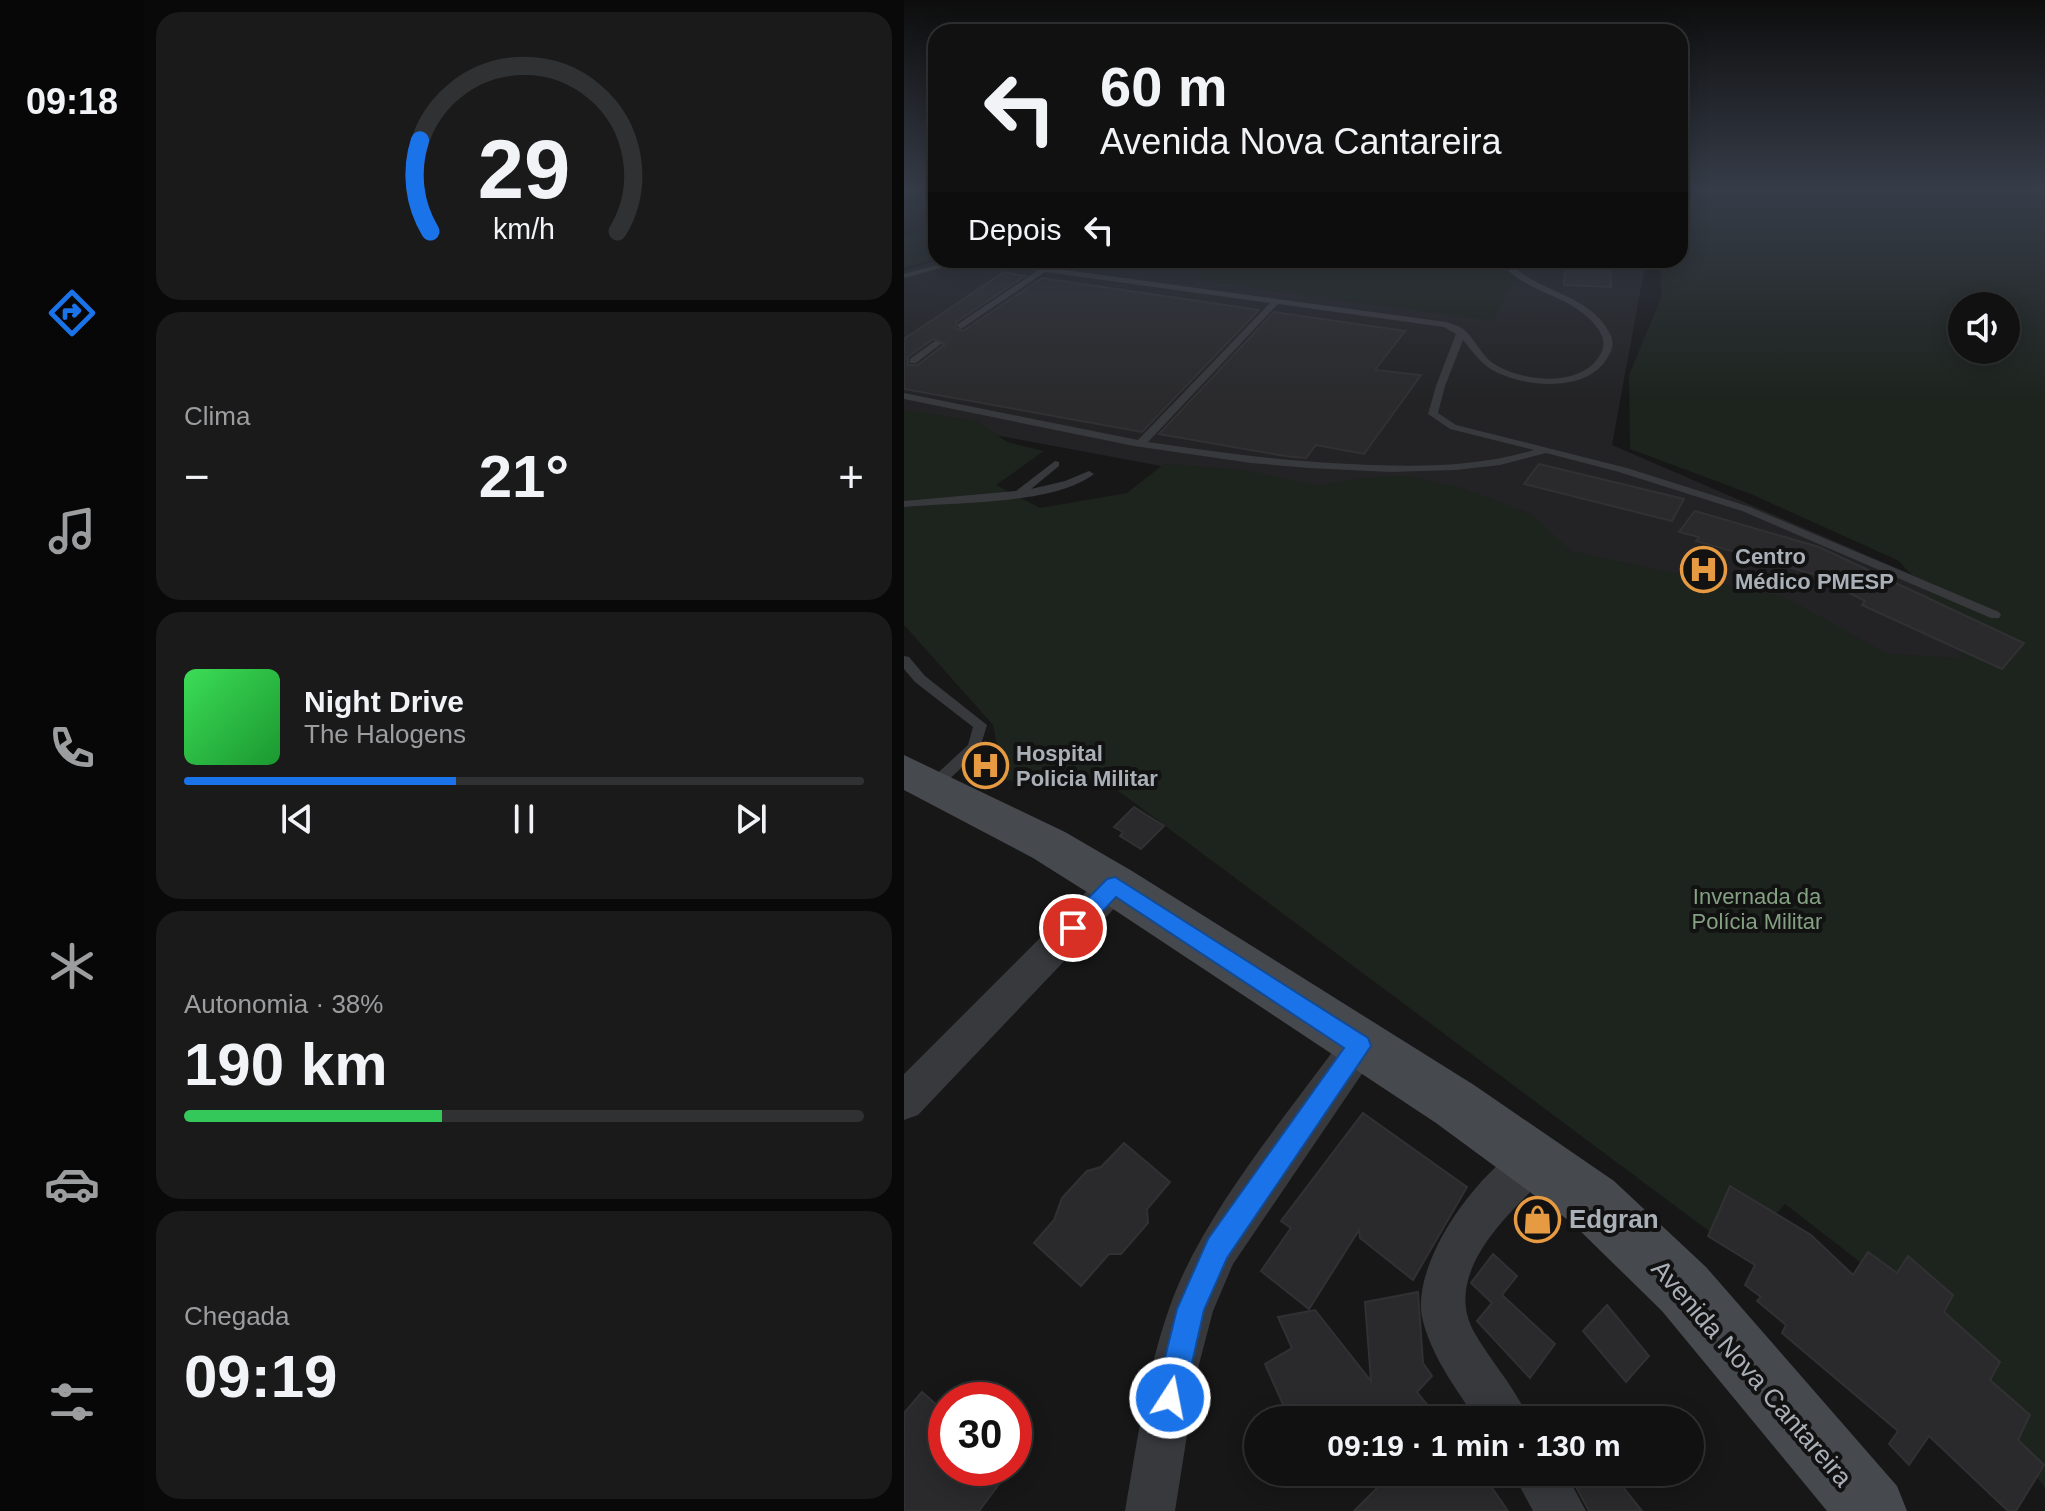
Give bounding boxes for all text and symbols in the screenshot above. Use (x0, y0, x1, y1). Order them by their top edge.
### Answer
text: 60 m (1100, 55, 1228, 118)
icon: left (968, 56, 1072, 160)
text: 09:18 (26, 81, 118, 122)
text: Avenida Nova Cantareira (1100, 121, 1502, 162)
text: 29 (478, 122, 570, 215)
icon: left (1077, 208, 1121, 252)
text: km/h (493, 213, 555, 245)
text: Depois (968, 213, 1061, 246)
icon: directions (44, 285, 100, 341)
map controls (1948, 292, 2020, 364)
button: sound (1948, 292, 2020, 364)
text: Clima (184, 401, 250, 431)
text: 21° (479, 443, 569, 510)
text: − (184, 452, 210, 501)
text: + (838, 452, 864, 501)
icon: music (44, 503, 100, 559)
place label: Centro Médico PMESP (1735, 544, 1894, 594)
hospital icon: Centro Médico PMESP (1680, 545, 1728, 593)
text: Night Drive (304, 685, 464, 718)
text: The Halogens (304, 719, 466, 749)
icon: phone (44, 720, 100, 776)
place label: Hospital Policia Militar (1016, 741, 1158, 791)
hospital icon: Hospital Policia Militar (961, 742, 1009, 790)
icon: previous (275, 797, 319, 841)
icon: pause (502, 797, 546, 841)
icon: next (729, 797, 773, 841)
park label: Invernada da Polícia Militar (1692, 884, 1822, 934)
pin (1039, 894, 1107, 962)
icon: arrive (1051, 906, 1095, 950)
icon: climate (44, 938, 100, 994)
text: Autonomia · 38% (184, 989, 383, 1019)
text: 190 km (184, 1031, 388, 1098)
icon: car (44, 1156, 100, 1212)
shop icon: Edgran (1514, 1195, 1562, 1243)
place label: Edgran (1569, 1204, 1659, 1234)
street label: Avenida Nova Cantareira (1646, 1254, 1859, 1493)
text: Chegada (184, 1301, 290, 1331)
text: 09:19 (184, 1343, 337, 1410)
position arrow (1128, 1356, 1212, 1440)
icon: filters (44, 1374, 100, 1430)
speed limit sign: 30 (928, 1382, 1032, 1486)
text: 09:19 · 1 min · 130 m (1327, 1429, 1621, 1462)

